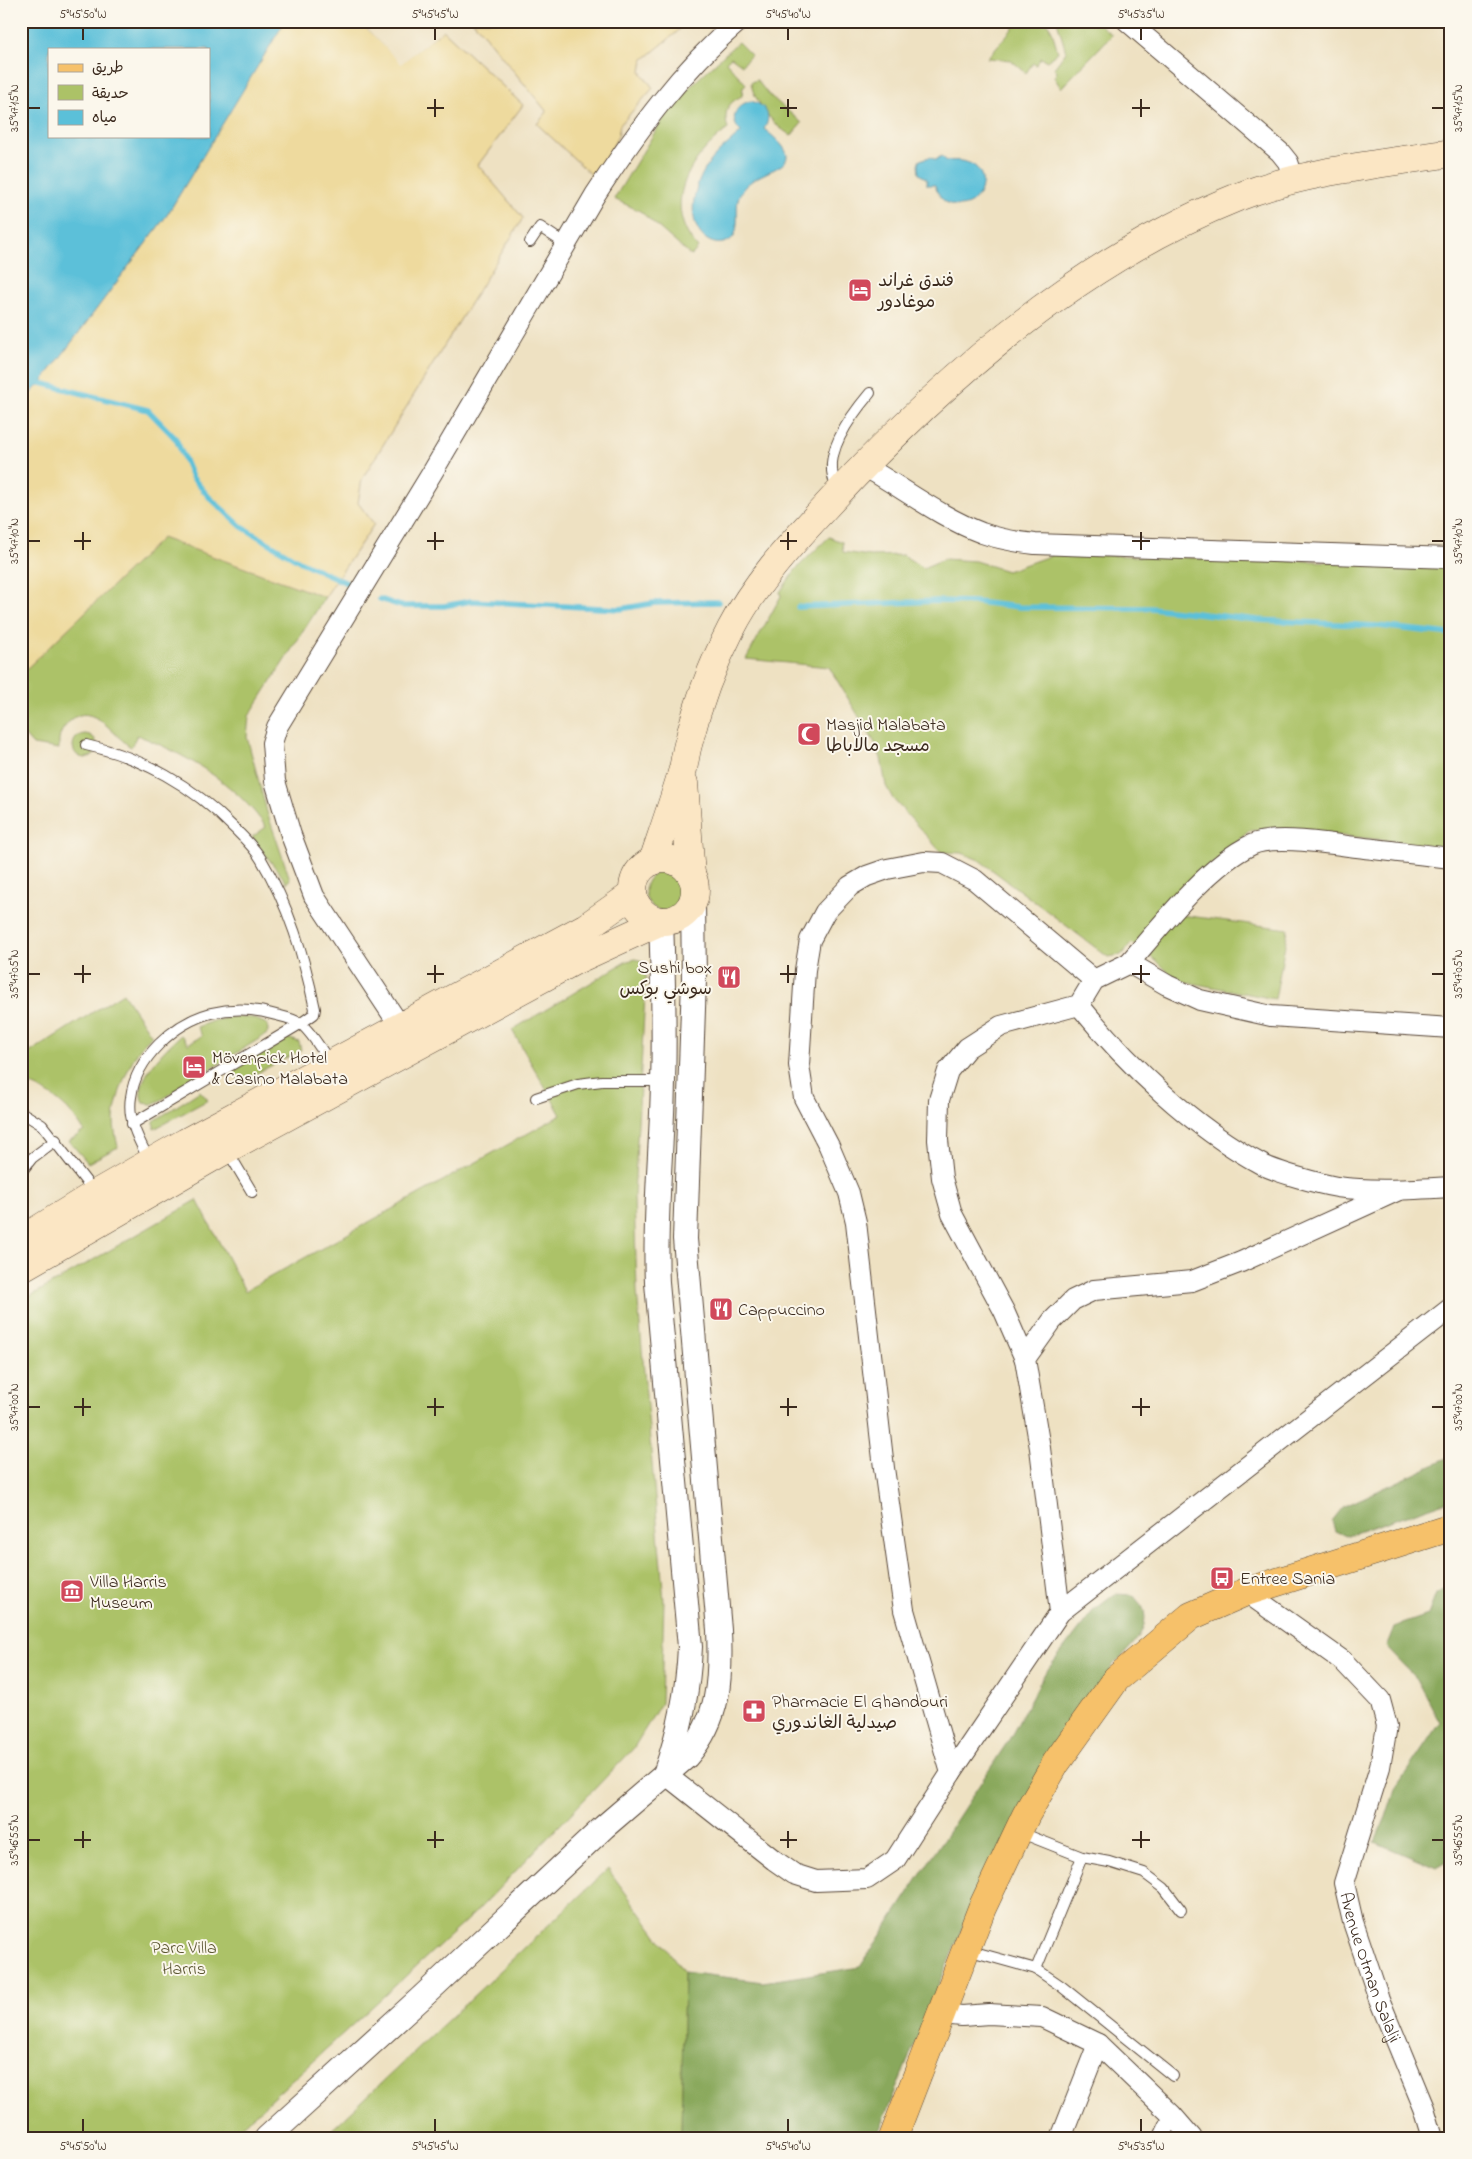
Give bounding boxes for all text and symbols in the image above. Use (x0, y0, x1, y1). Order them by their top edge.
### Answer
text: 5°45'50"W (59, 6, 107, 24)
text: 5°45'45"W (411, 6, 459, 24)
text: 5°45'40"W (765, 6, 811, 24)
text: 5°45'35"W (1117, 6, 1165, 24)
legend (48, 48, 210, 138)
text: طريق (92, 57, 124, 79)
text: حديقة (92, 83, 129, 105)
text: 35°47'15"N (6, 84, 24, 132)
text: 35°47'15"N (1450, 84, 1468, 132)
text: مياه (92, 107, 117, 129)
place label: فندق غراند موغادور (876, 269, 954, 316)
hotel icon: فندق غراند موغادور (847, 277, 873, 303)
text: 35°47'10"N (6, 518, 24, 564)
text: 35°47'10"N (1450, 518, 1468, 564)
place label: Masjid Malabata مسجد مالاباطا (826, 713, 946, 760)
mosque icon: Masjid Malabata مسجد مالاباطا (796, 721, 822, 747)
text: 35°47'05"N (6, 949, 24, 999)
text: 35°47'05"N (1450, 949, 1468, 999)
place label: Sushi box سوشي بوكس (620, 956, 712, 1004)
restaurant icon: Sushi box سوشي بوكس (716, 964, 742, 990)
place label: Mövenpick Hotel & Casino Malabata (212, 1046, 348, 1093)
hotel icon: Mövenpick Hotel & Casino Malabata (181, 1054, 207, 1080)
restaurant icon: Cappuccino (708, 1296, 734, 1322)
place label: Cappuccino (738, 1298, 825, 1324)
text: 35°47'00"N (6, 1383, 24, 1431)
text: 35°47'00"N (1450, 1383, 1468, 1431)
bus stop icon: Entree Sania (1209, 1565, 1235, 1591)
place label: Entree Sania (1240, 1567, 1335, 1593)
place label: Villa Harris Museum (89, 1570, 167, 1617)
museum icon: Villa Harris Museum (59, 1578, 85, 1604)
place label: Pharmacie El Ghandouri صيدلية الغاندوري (772, 1690, 948, 1737)
pharmacy icon: Pharmacie El Ghandouri صيدلية الغاندوري (741, 1698, 767, 1724)
text: 35°46'55"N (6, 1814, 24, 1866)
text: 35°46'55"N (1450, 1814, 1468, 1866)
street label: Avenue Otman Salalji (1332, 1890, 1407, 2047)
park label: Parc Villa Harris (151, 1936, 217, 1983)
text: 5°45'50"W (59, 2138, 107, 2156)
text: 5°45'45"W (411, 2138, 459, 2156)
text: 5°45'40"W (765, 2138, 811, 2156)
text: 5°45'35"W (1117, 2138, 1165, 2156)

